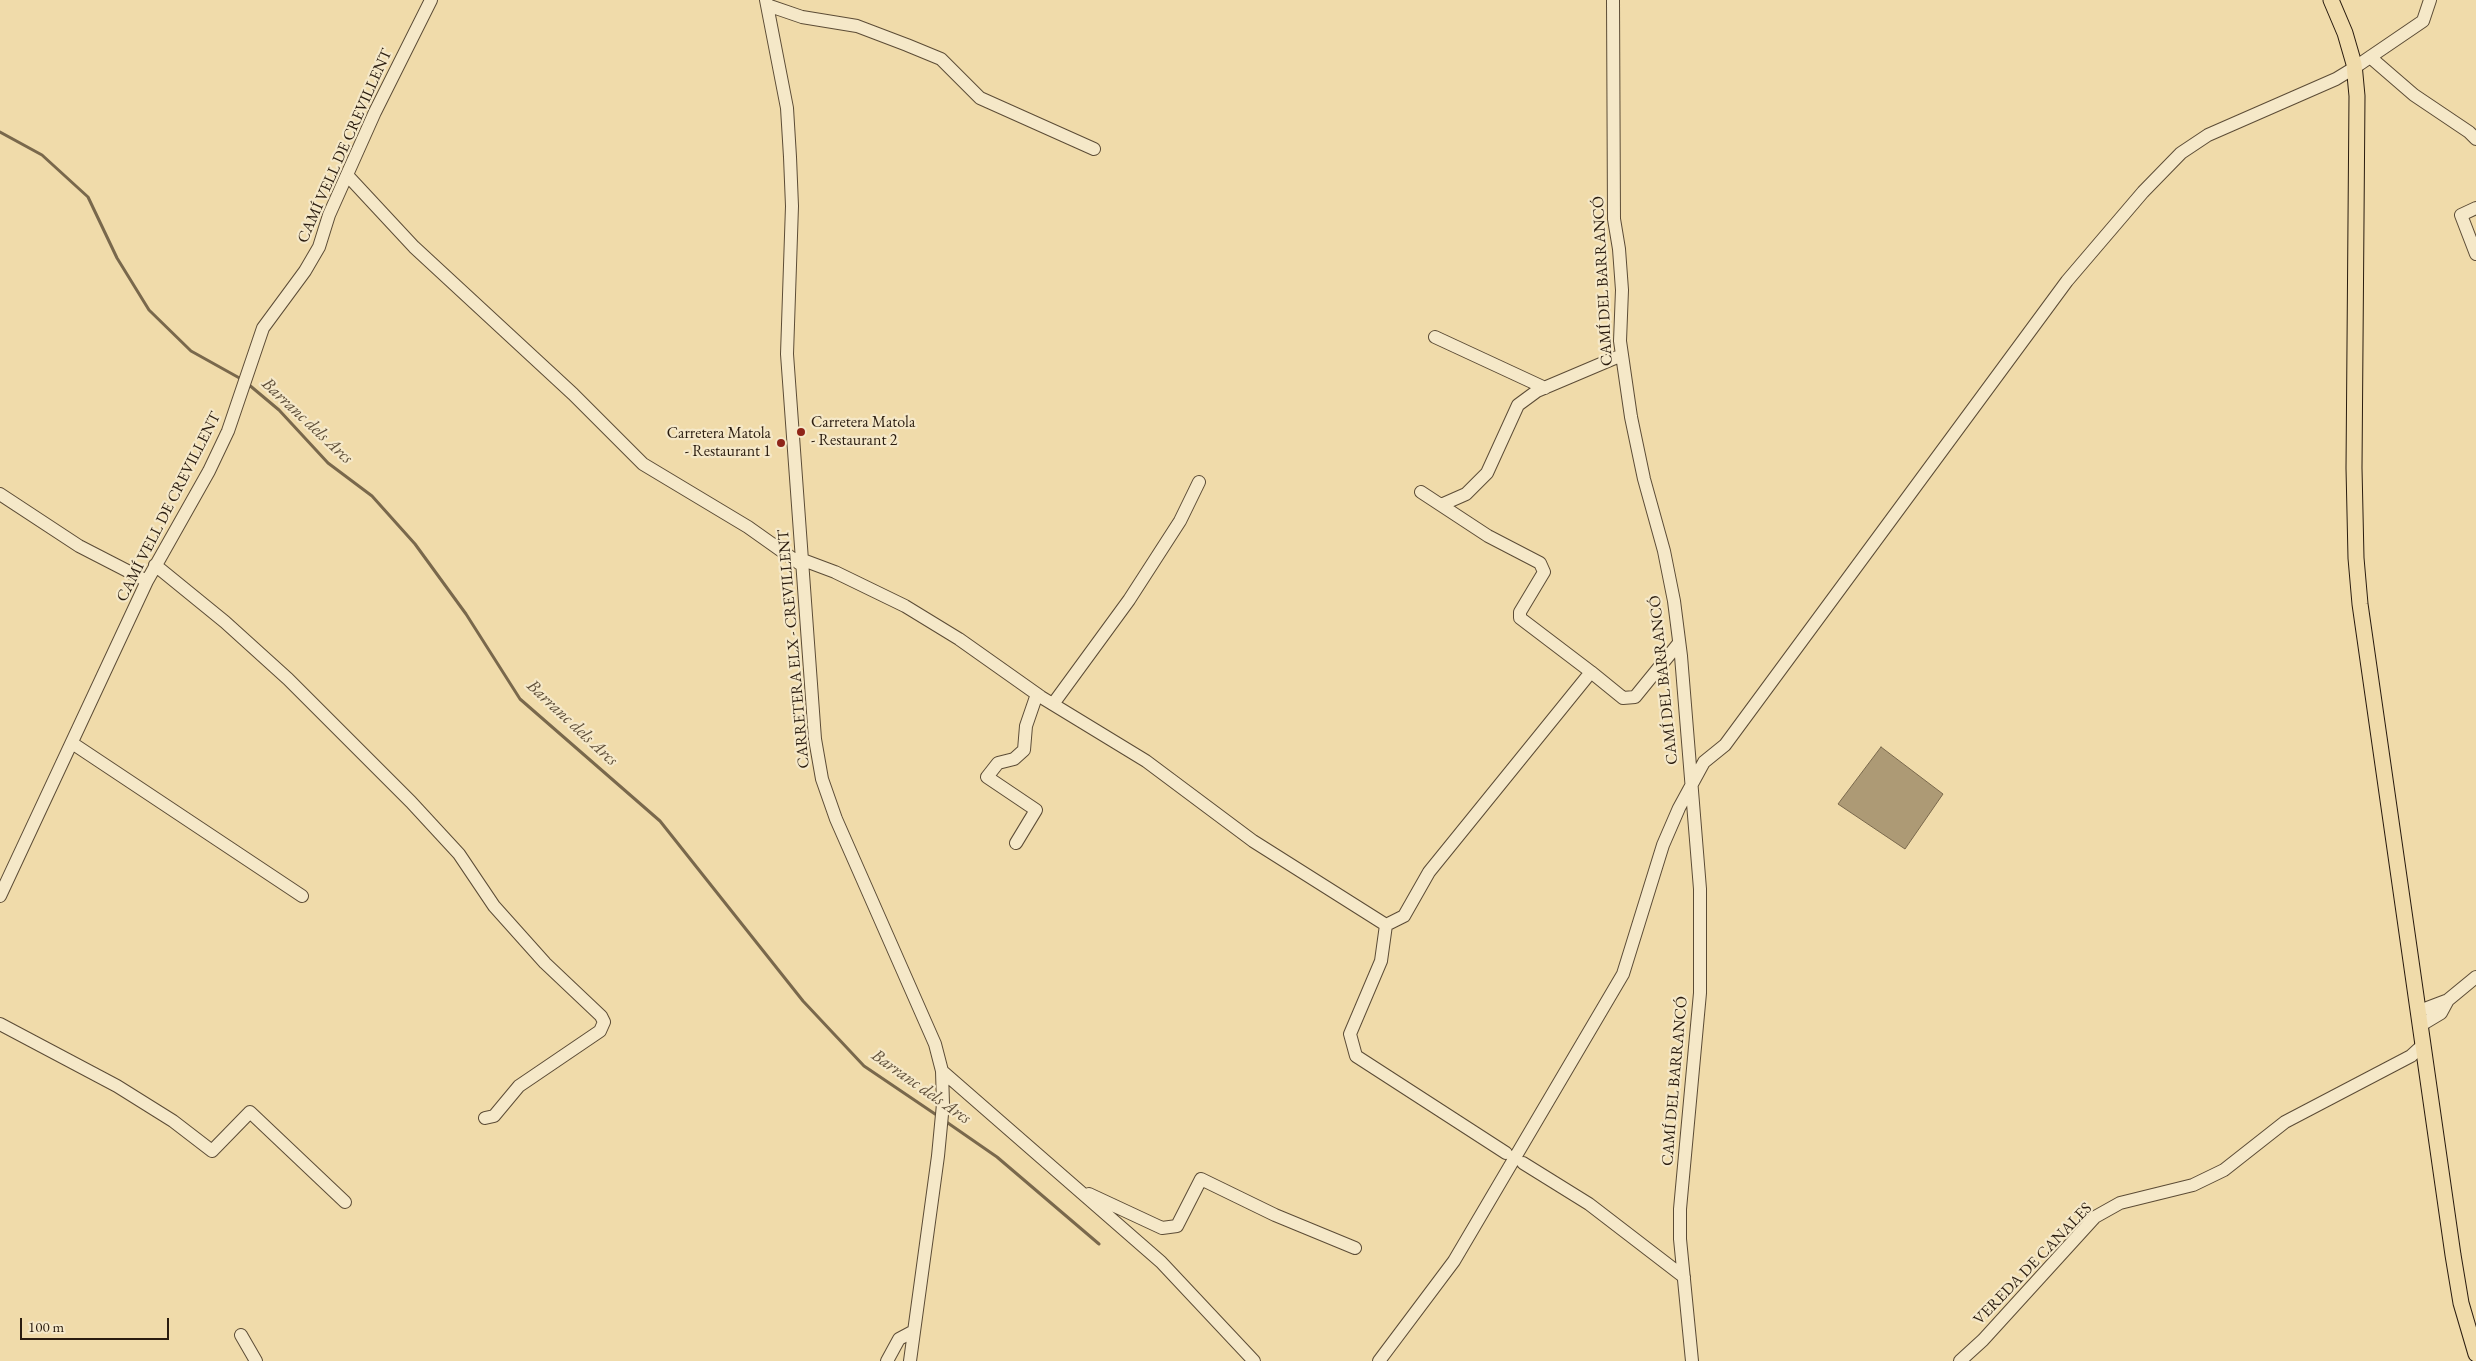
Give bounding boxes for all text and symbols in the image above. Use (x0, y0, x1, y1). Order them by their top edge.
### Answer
street label: CAMÍ VELL DE CREVILLENT (293, 46, 397, 246)
street label: CAMÍ DEL BARRANCÓ (1589, 195, 1617, 367)
water label: Barranc dels Arcs (257, 373, 357, 469)
street label: CAMÍ VELL DE CREVILLENT (113, 409, 225, 605)
place label: Carretera Matola - Restaurant 2 (811, 413, 915, 451)
place label: Carretera Matola - Restaurant 1 (667, 424, 771, 462)
marker: Carretera Matola - Restaurant 2 (795, 426, 807, 438)
marker: Carretera Matola - Restaurant 1 (775, 437, 787, 449)
street label: CARRETERA ELX - CREVILLENT (774, 529, 814, 769)
street label: CAMÍ DEL BARRANCÓ (1646, 594, 1682, 766)
water label: Barranc dels Arcs (522, 675, 622, 771)
street label: CAMÍ DEL BARRANCÓ (1658, 995, 1692, 1167)
water label: Barranc dels Arcs (867, 1045, 975, 1129)
street label: VEREDA DE CANALES (1970, 1199, 2096, 1329)
scale bar (22, 1308, 171, 1340)
text: 100 m (28, 1317, 64, 1336)

